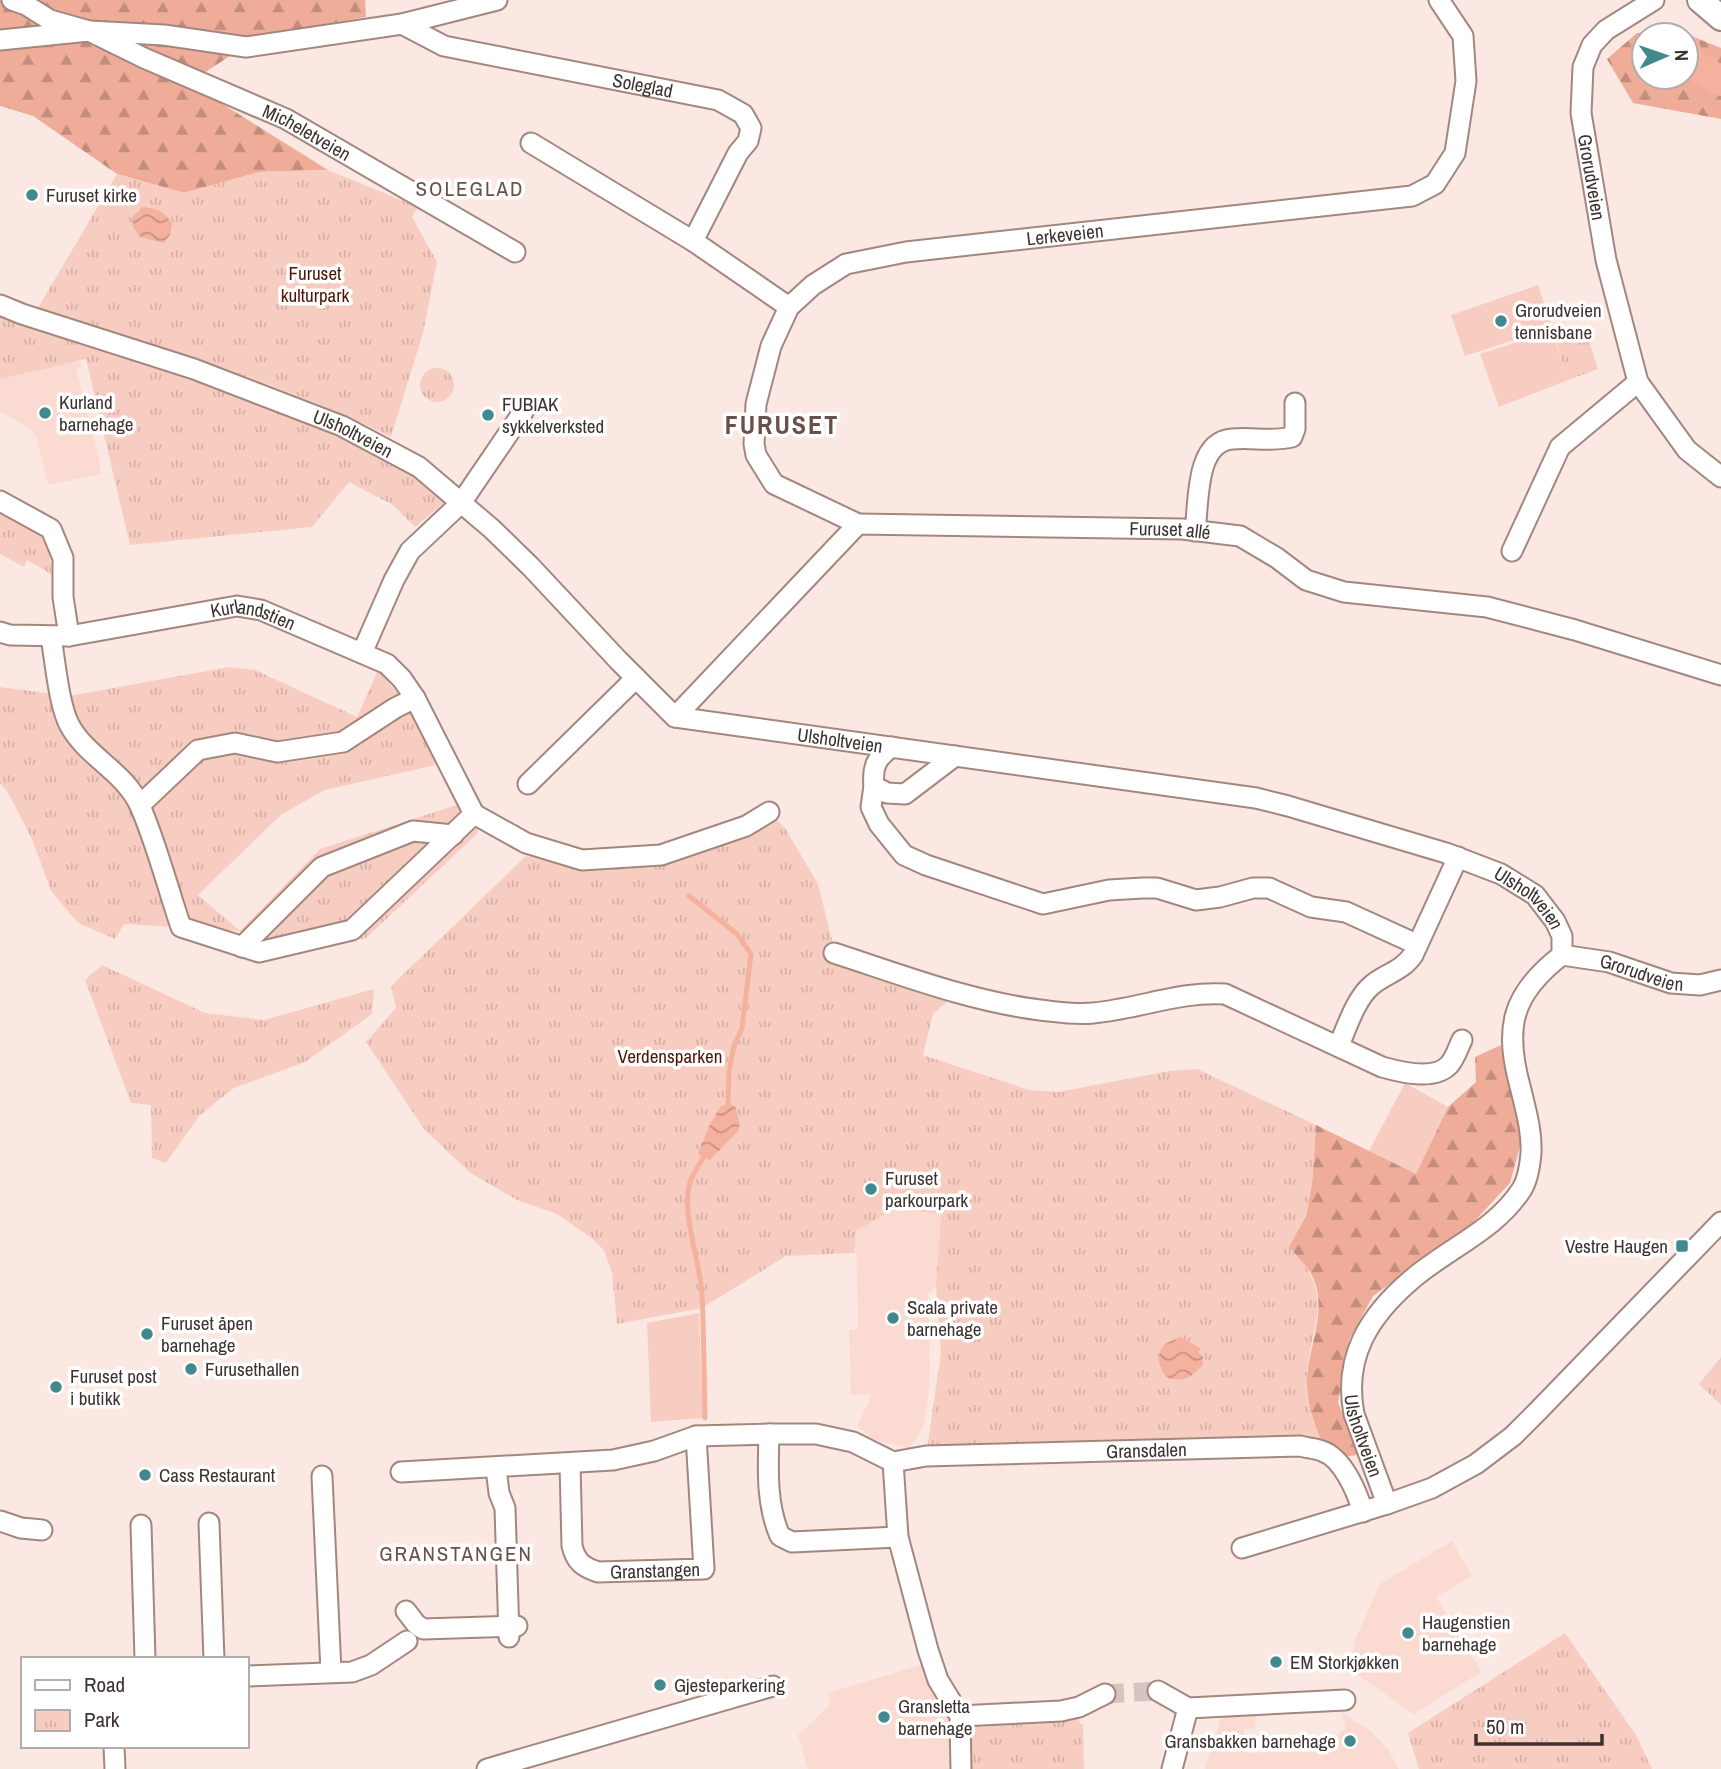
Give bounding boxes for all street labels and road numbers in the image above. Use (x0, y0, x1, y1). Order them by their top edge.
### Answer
street label: Soleglad (610, 67, 675, 104)
street label: Micheletveien (259, 98, 356, 167)
street label: Grorudveien (1572, 132, 1612, 222)
street label: Lerkeveien (1025, 217, 1105, 252)
street label: Ulsholtveien (309, 403, 398, 464)
street label: Furuset allé (1129, 515, 1212, 545)
street label: Kurlandstien (208, 593, 300, 636)
street label: Ulsholtveien (796, 721, 884, 759)
street label: Ulsholtveien (1489, 860, 1570, 933)
street label: Grorudveien (1598, 948, 1684, 997)
street label: Ulsholtveien (1339, 1393, 1389, 1481)
street label: Gransdalen (1106, 1436, 1187, 1464)
street label: Granstangen (610, 1556, 700, 1585)

